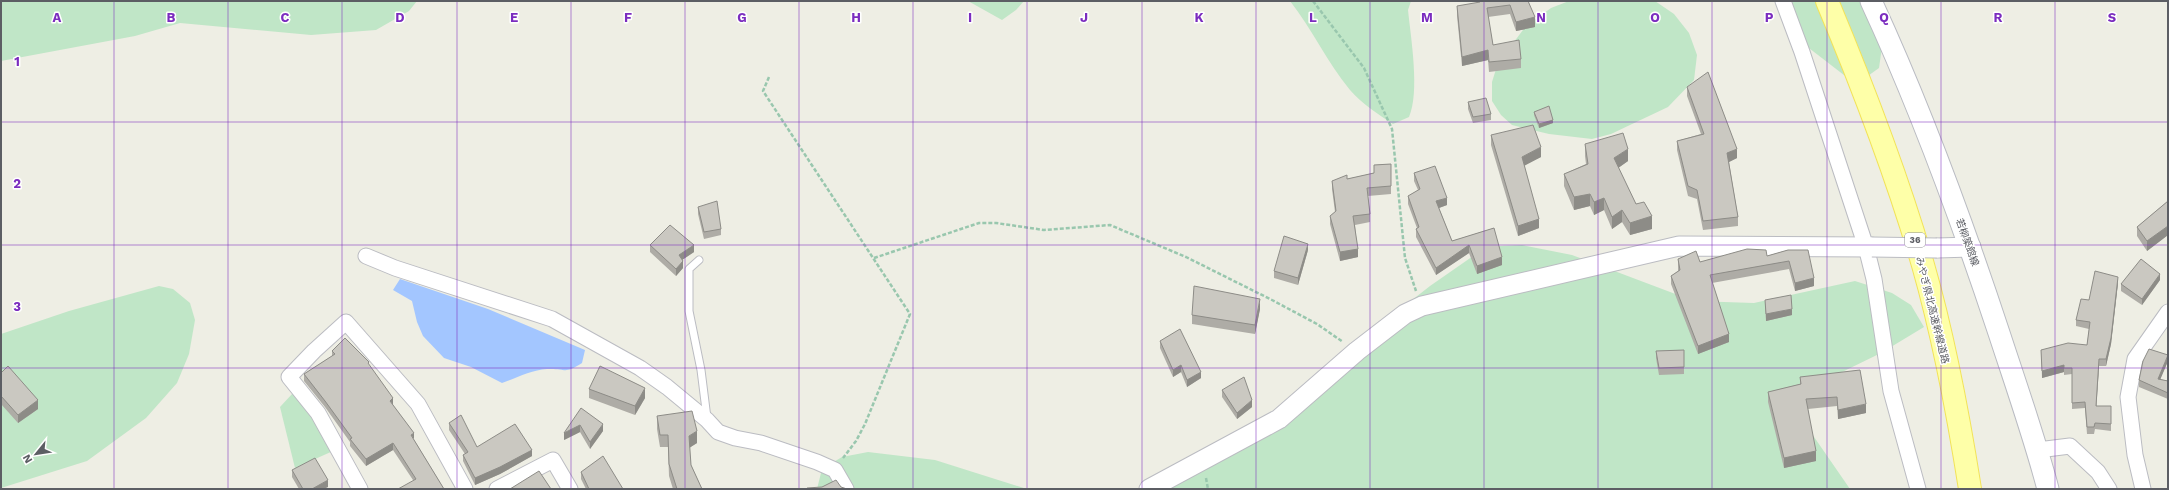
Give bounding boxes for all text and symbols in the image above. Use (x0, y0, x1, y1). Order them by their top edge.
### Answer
text: A (53, 10, 62, 25)
text: B (167, 10, 176, 25)
text: C (281, 10, 290, 25)
text: D (395, 10, 405, 25)
text: E (510, 10, 518, 25)
text: F (624, 10, 632, 25)
text: G (737, 10, 747, 25)
text: H (851, 10, 861, 25)
text: I (968, 10, 972, 25)
text: J (1080, 10, 1088, 25)
text: K (1194, 10, 1204, 25)
text: L (1309, 10, 1317, 25)
text: M (1421, 10, 1433, 25)
text: N (1536, 10, 1546, 25)
text: O (1650, 10, 1660, 25)
text: P (1765, 10, 1774, 25)
text: Q (1879, 10, 1889, 25)
text: R (1994, 10, 2003, 25)
text: S (2108, 10, 2117, 25)
text: 1 (14, 54, 20, 69)
text: 2 (13, 176, 21, 191)
street label: 若柳築館線 (1954, 217, 1981, 268)
road number: 36 (1905, 233, 1925, 247)
street label: みやぎ県北高速幹線道路 (1914, 255, 1951, 365)
text: 3 (13, 299, 21, 314)
north arrow (16, 434, 56, 474)
text: N (20, 452, 35, 466)

